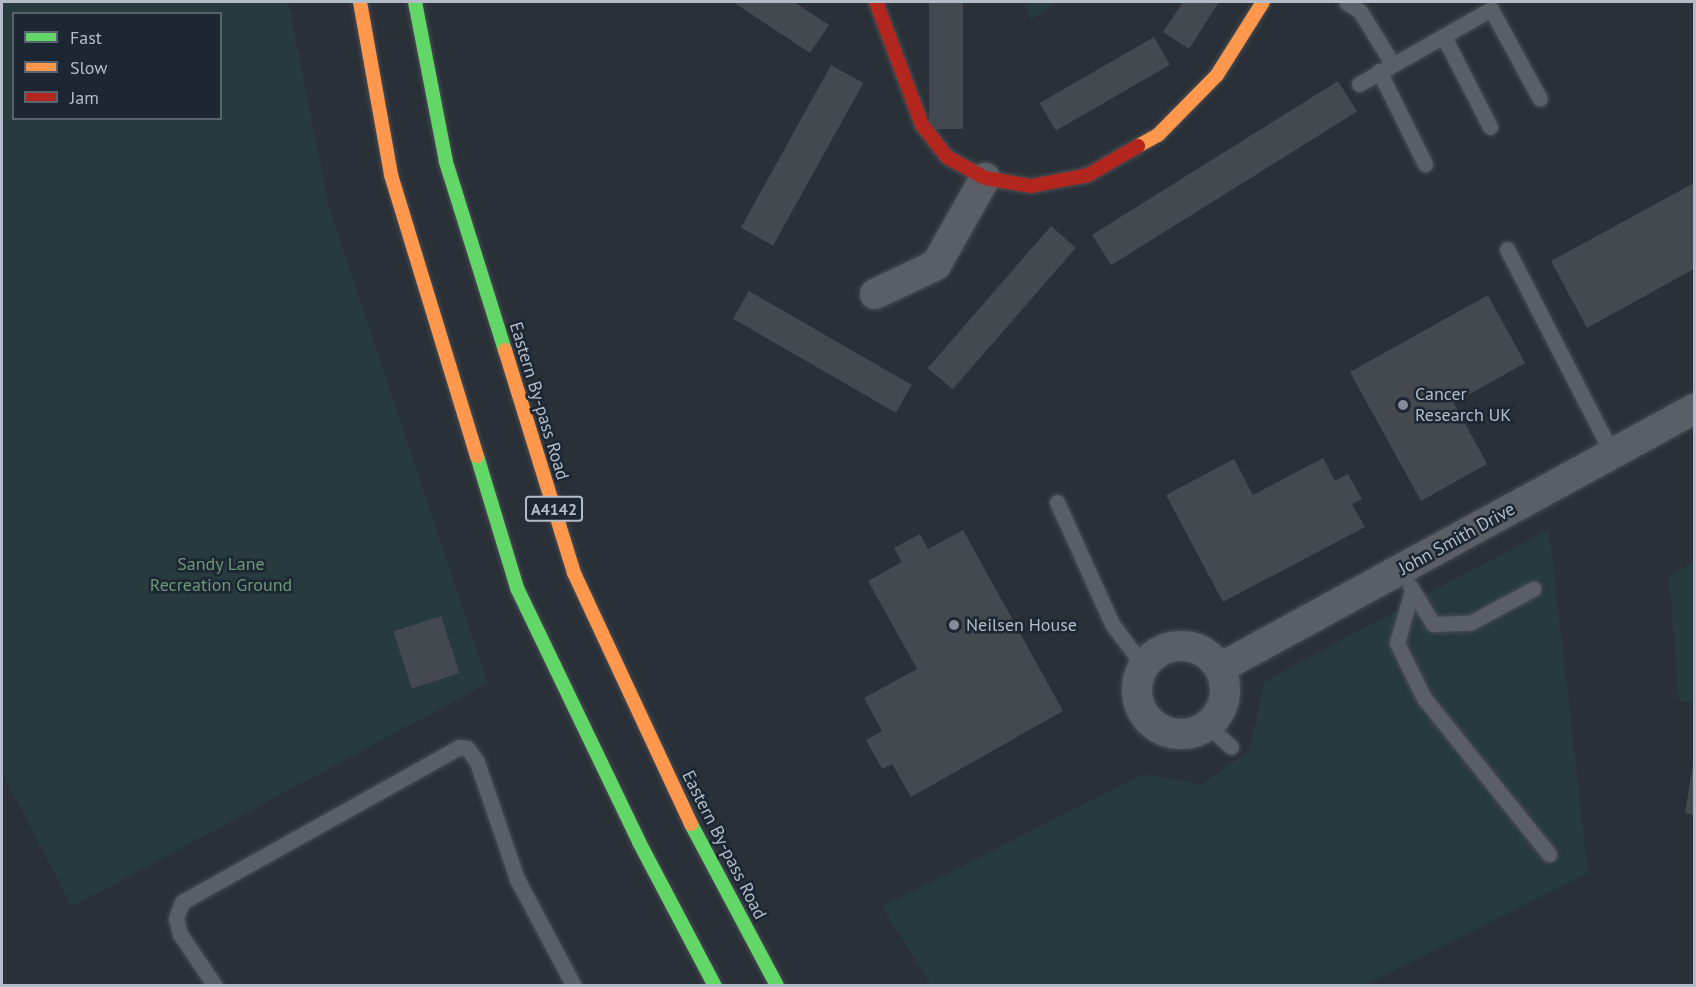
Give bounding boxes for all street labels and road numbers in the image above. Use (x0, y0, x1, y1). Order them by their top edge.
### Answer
street label: Eastern By-pass Road (505, 319, 573, 483)
road number: A4142 (524, 496, 584, 522)
street label: John Smith Drive (1395, 498, 1519, 580)
street label: Eastern By-pass Road (677, 767, 771, 923)

